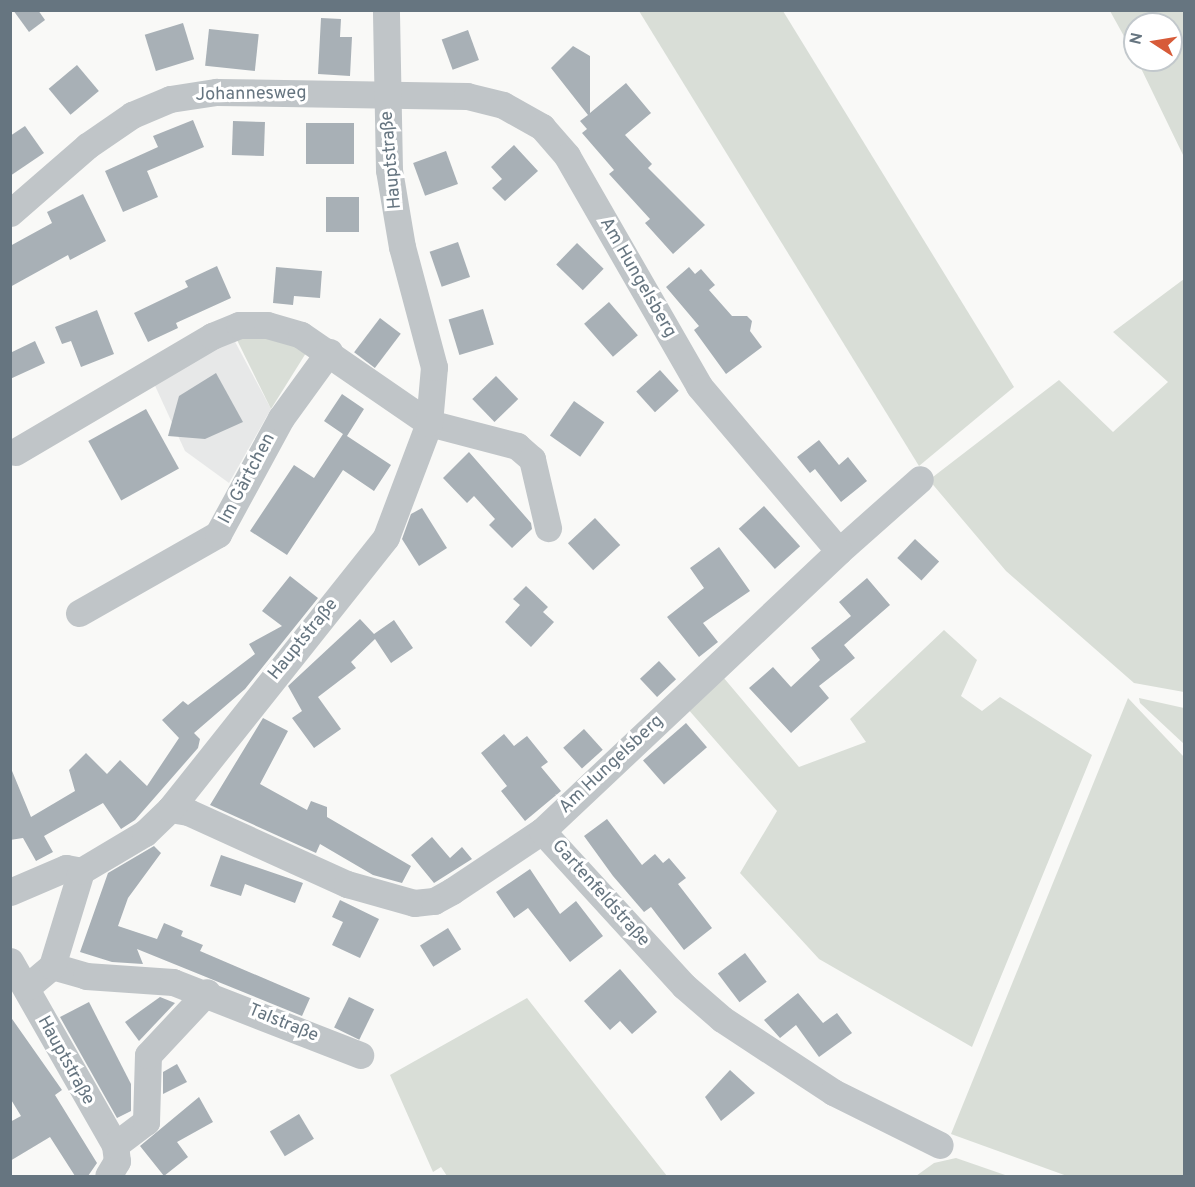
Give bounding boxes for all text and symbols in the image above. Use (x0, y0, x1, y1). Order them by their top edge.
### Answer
north arrow (1123, 12, 1183, 72)
text: N (1126, 31, 1148, 46)
street label: Johannesweg (195, 83, 307, 107)
street label: Hauptstraße (377, 110, 407, 210)
street label: Am Hungelsberg (594, 214, 680, 342)
street label: Im Gärtchen (215, 430, 281, 528)
street label: Hauptstraße (265, 595, 343, 685)
street label: Am Hungelsberg (555, 711, 669, 819)
street label: Gartenfeldstraße (546, 836, 654, 952)
street label: Talstraße (245, 1000, 321, 1048)
street label: Hauptstraße (32, 1013, 98, 1109)

